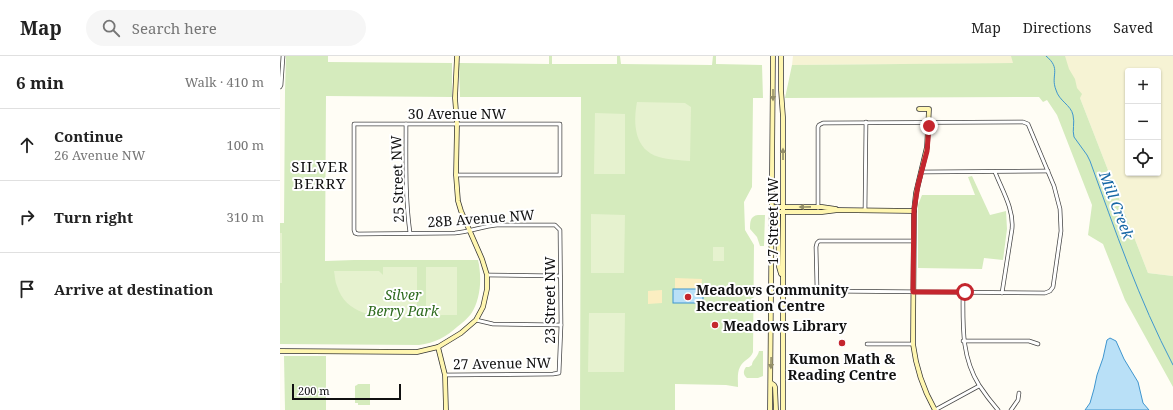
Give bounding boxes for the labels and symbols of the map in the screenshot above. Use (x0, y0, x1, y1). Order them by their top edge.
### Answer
one-way arrow (770, 89, 776, 102)
street label: 30 Avenue NW (408, 104, 506, 123)
route end (920, 117, 938, 135)
street label: 25 Street NW (386, 135, 408, 223)
one-way arrow (780, 147, 786, 160)
district label: SILVER BERRY (291, 156, 349, 193)
water label: Mill Creek (1095, 167, 1139, 242)
street label: 17 Street NW (763, 177, 782, 265)
one-way arrow (798, 204, 811, 210)
street label: 28B Avenue NW (427, 205, 536, 231)
street label: 23 Street NW (540, 256, 559, 344)
place label: Meadows Community Recreation Centre (696, 280, 850, 315)
route start (956, 283, 974, 301)
park label: Silver Berry Park (366, 285, 440, 320)
marker: Meadows Community Recreation Centre (683, 292, 693, 302)
place label: Meadows Library (723, 316, 848, 335)
marker: Meadows Library (710, 320, 720, 330)
marker: Kumon Math & Reading Centre (837, 338, 847, 348)
place label: Kumon Math & Reading Centre (788, 349, 896, 384)
street label: 27 Avenue NW (453, 353, 552, 373)
one-way arrow (768, 357, 774, 370)
scale bar (292, 382, 401, 401)

